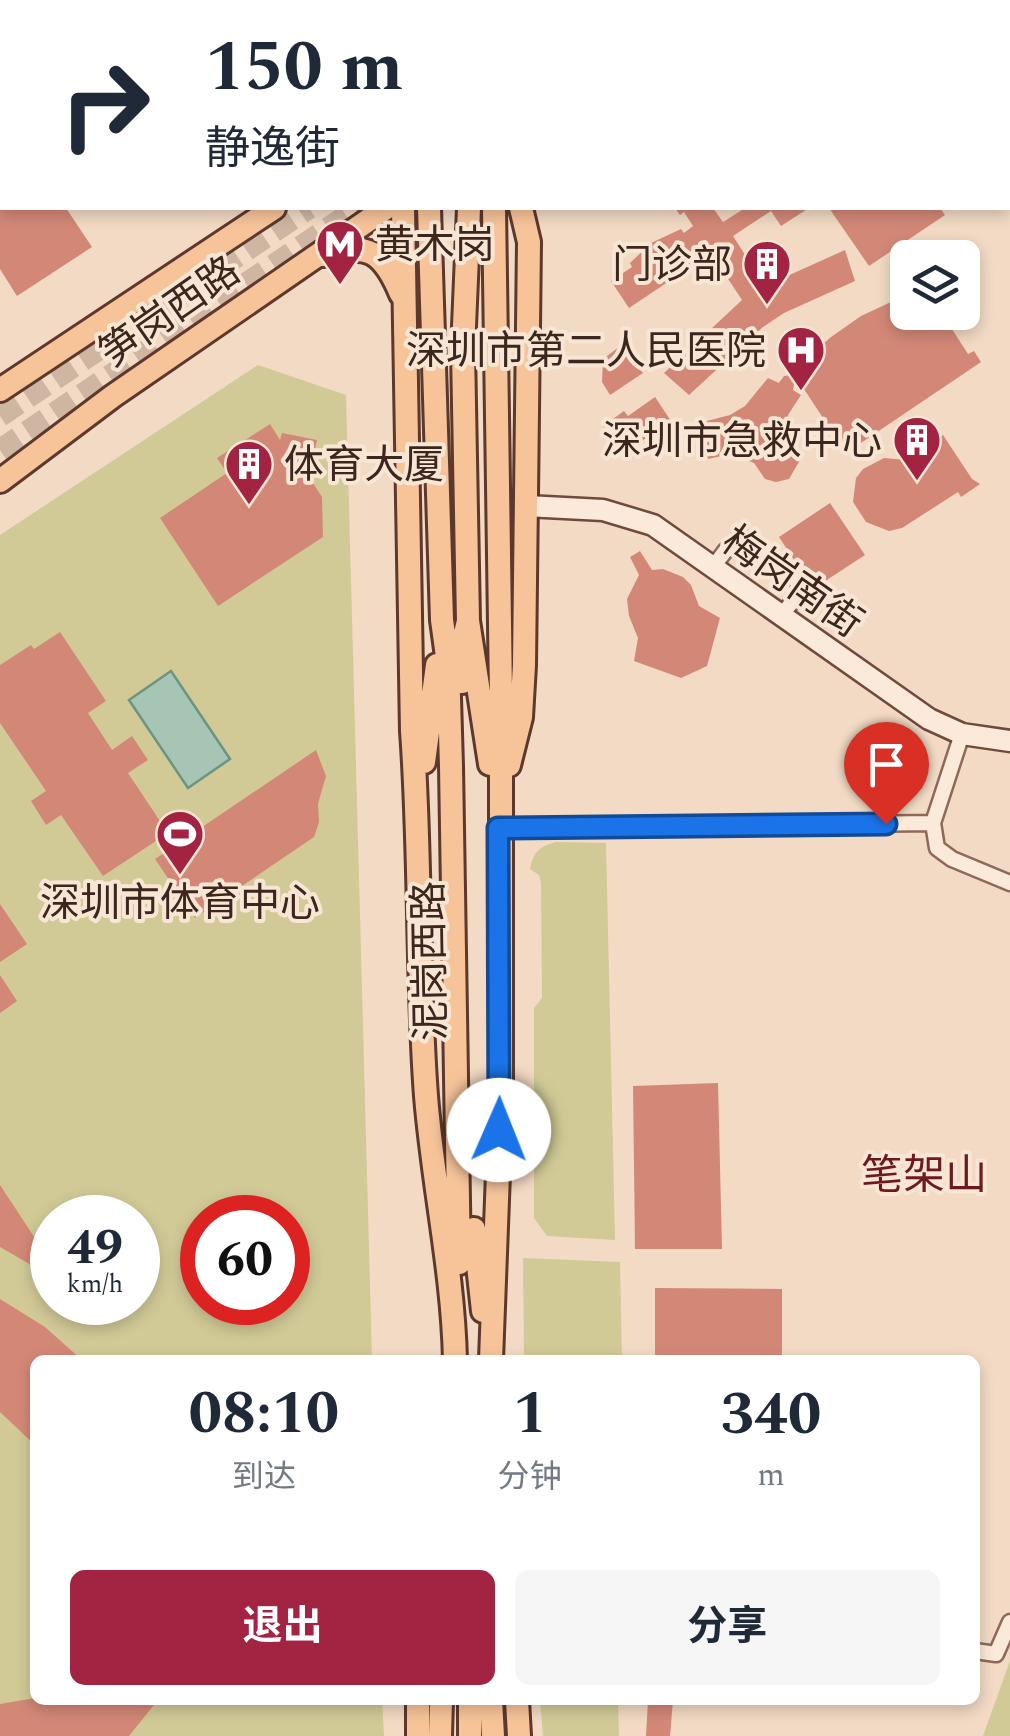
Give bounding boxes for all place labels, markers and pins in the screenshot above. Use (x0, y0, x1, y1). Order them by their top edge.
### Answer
place label: 黄木岗 (375, 216, 495, 277)
metro station icon: 黄木岗 (314, 218, 366, 286)
place label: 门诊部 (612, 236, 732, 297)
building icon: 门诊部 (741, 238, 793, 306)
place label: 深圳市第二人民医院 (406, 322, 766, 383)
hospital icon: 深圳市第二人民医院 (775, 324, 827, 392)
place label: 深圳市急救中心 (602, 412, 882, 473)
building icon: 深圳市急救中心 (891, 414, 943, 482)
place label: 体育大厦 (284, 436, 444, 497)
building icon: 体育大厦 (223, 438, 275, 506)
pin (844, 722, 929, 825)
sports icon: 深圳市体育中心 (154, 808, 206, 876)
place label: 深圳市体育中心 (40, 874, 320, 935)

